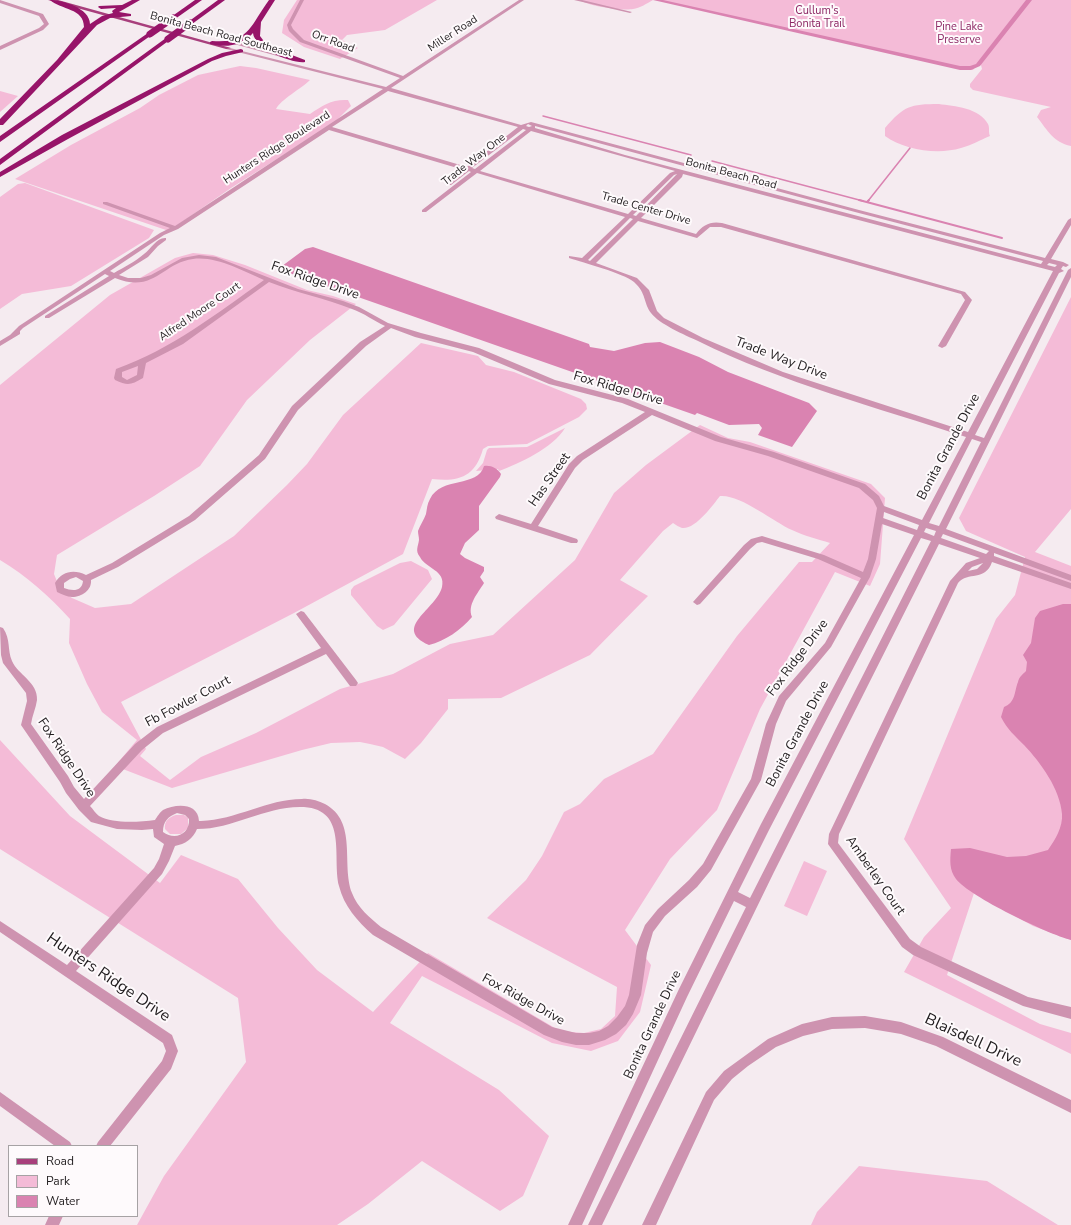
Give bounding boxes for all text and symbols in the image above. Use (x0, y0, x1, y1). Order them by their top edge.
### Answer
park label: Cullum's Bonita Trail (789, 4, 845, 30)
street label: Bonita Beach Road Southeast (149, 10, 293, 60)
street label: Miller Road (426, 13, 480, 55)
park label: Pine Lake Preserve (935, 20, 983, 46)
street label: Orr Road (310, 28, 356, 56)
street label: Hunters Ridge Boulevard (221, 109, 333, 187)
street label: Trade Way One (440, 131, 508, 189)
street label: Bonita Beach Road (684, 155, 778, 193)
street label: Trade Center Drive (600, 190, 692, 228)
street label: Fox Ridge Drive (269, 259, 361, 303)
street label: Alfred Moore Court (157, 280, 243, 344)
street label: Trade Way Drive (733, 334, 829, 384)
street label: Fox Ridge Drive (572, 369, 664, 409)
street label: Bonita Grande Drive (914, 391, 984, 503)
street label: Has Street (526, 450, 574, 510)
street label: Fox Ridge Drive (764, 617, 832, 699)
street label: Fb Fowler Court (143, 673, 233, 731)
street label: Bonita Grande Drive (763, 678, 833, 790)
street label: Fox Ridge Drive (34, 715, 98, 801)
street label: Amberley Court (842, 834, 908, 918)
street label: Hunters Ridge Drive (42, 929, 174, 1027)
street label: Bonita Grande Drive (621, 968, 685, 1082)
street label: Fox Ridge Drive (479, 971, 567, 1029)
street label: Blaisdell Drive (921, 1010, 1025, 1072)
legend (8, 1145, 138, 1217)
text: Road (46, 1153, 74, 1169)
text: Park (46, 1173, 70, 1189)
text: Water (46, 1193, 80, 1209)

